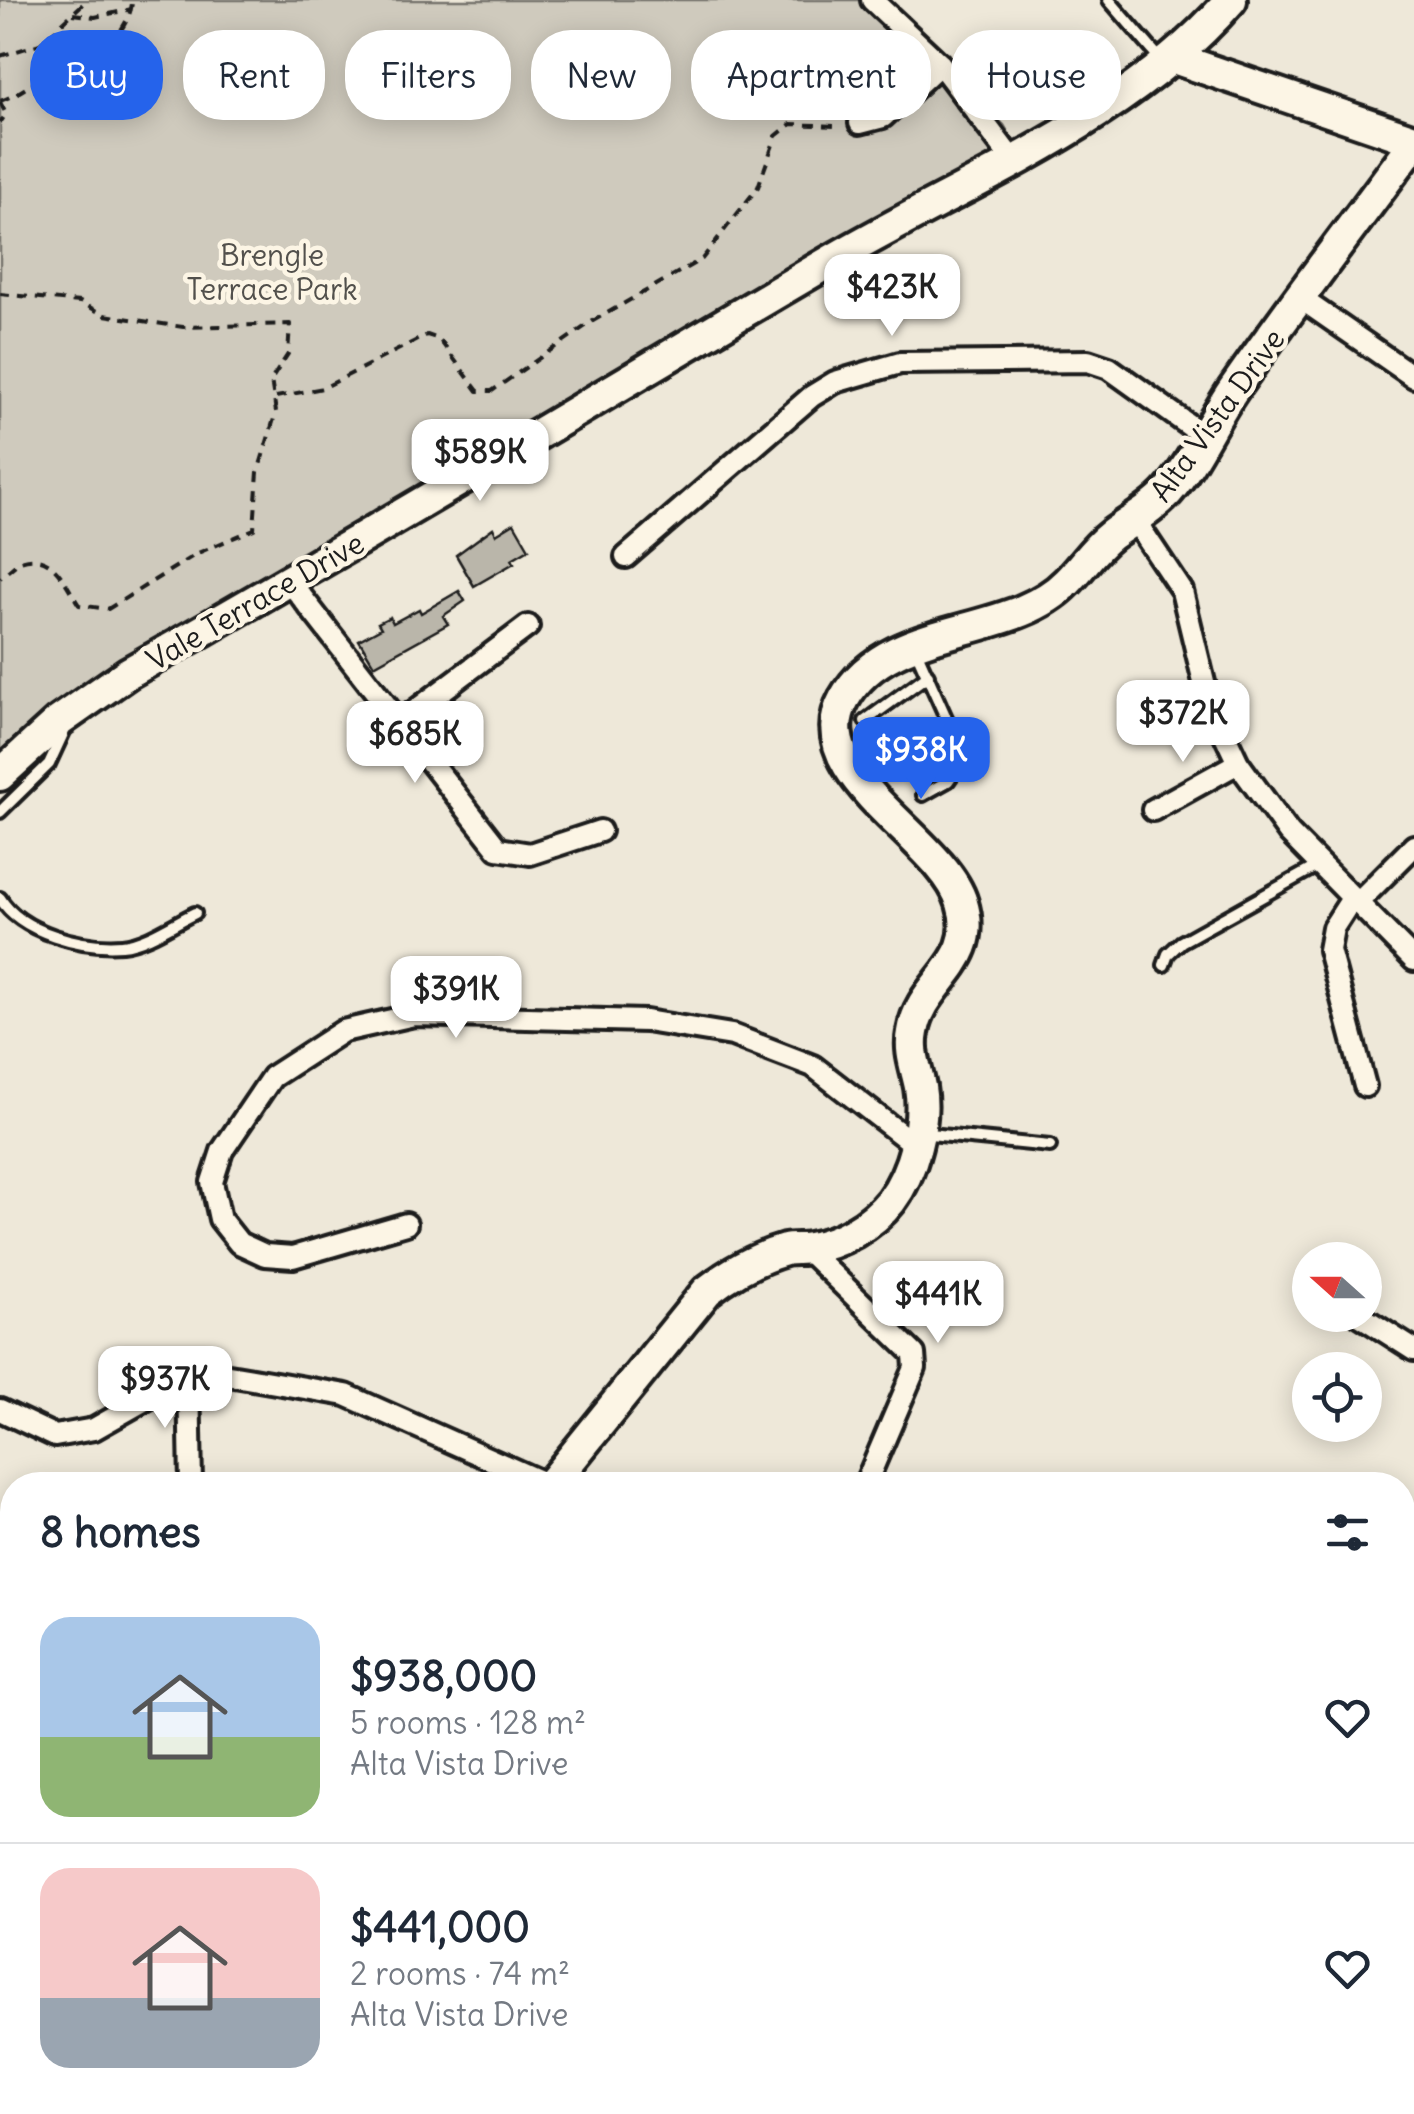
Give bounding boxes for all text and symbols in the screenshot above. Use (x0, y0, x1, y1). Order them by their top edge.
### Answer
chip: Buy (30, 30, 163, 120)
chip: Rent (183, 30, 325, 120)
chip: Filters (345, 30, 511, 120)
chip: New (531, 30, 671, 120)
chip: Apartment (691, 30, 931, 120)
chip: House (951, 30, 1121, 120)
park label: Brengle Terrace Park (187, 236, 357, 308)
pin: $423K (822, 254, 962, 339)
text: $423K (846, 266, 938, 307)
street label: Alta Vista Drive (1141, 321, 1293, 509)
pin: $589K (410, 419, 550, 504)
text: $589K (434, 431, 526, 472)
street label: Vale Terrace Drive (140, 523, 370, 679)
pin: $372K (1113, 680, 1253, 765)
text: $372K (1139, 692, 1227, 733)
pin: $685K (345, 701, 485, 786)
text: $685K (369, 713, 461, 754)
pin: $938K (851, 717, 991, 802)
text: $938K (875, 729, 967, 770)
pin: $391K (386, 956, 526, 1041)
text: $391K (413, 968, 499, 1009)
north arrow (1292, 1242, 1382, 1332)
map controls (1292, 1242, 1382, 1442)
pin: $441K (868, 1261, 1008, 1346)
text: $441K (895, 1273, 981, 1314)
pin: $937K (95, 1346, 235, 1431)
button: locate (1292, 1352, 1382, 1442)
text: $937K (120, 1358, 210, 1399)
icon: filters (1320, 1505, 1375, 1560)
text: 8 homes (40, 1506, 201, 1558)
text: $938,000 (350, 1650, 537, 1702)
icon: home (120, 1657, 240, 1777)
icon: heart (1320, 1690, 1375, 1745)
text: 5 rooms · 128 m² (350, 1702, 586, 1743)
text: Alta Vista Drive (350, 1743, 568, 1784)
text: $441,000 (350, 1901, 530, 1953)
icon: home (120, 1908, 240, 2028)
icon: heart (1320, 1941, 1375, 1996)
text: 2 rooms · 74 m² (350, 1953, 570, 1994)
text: Alta Vista Drive (350, 1994, 568, 2035)

